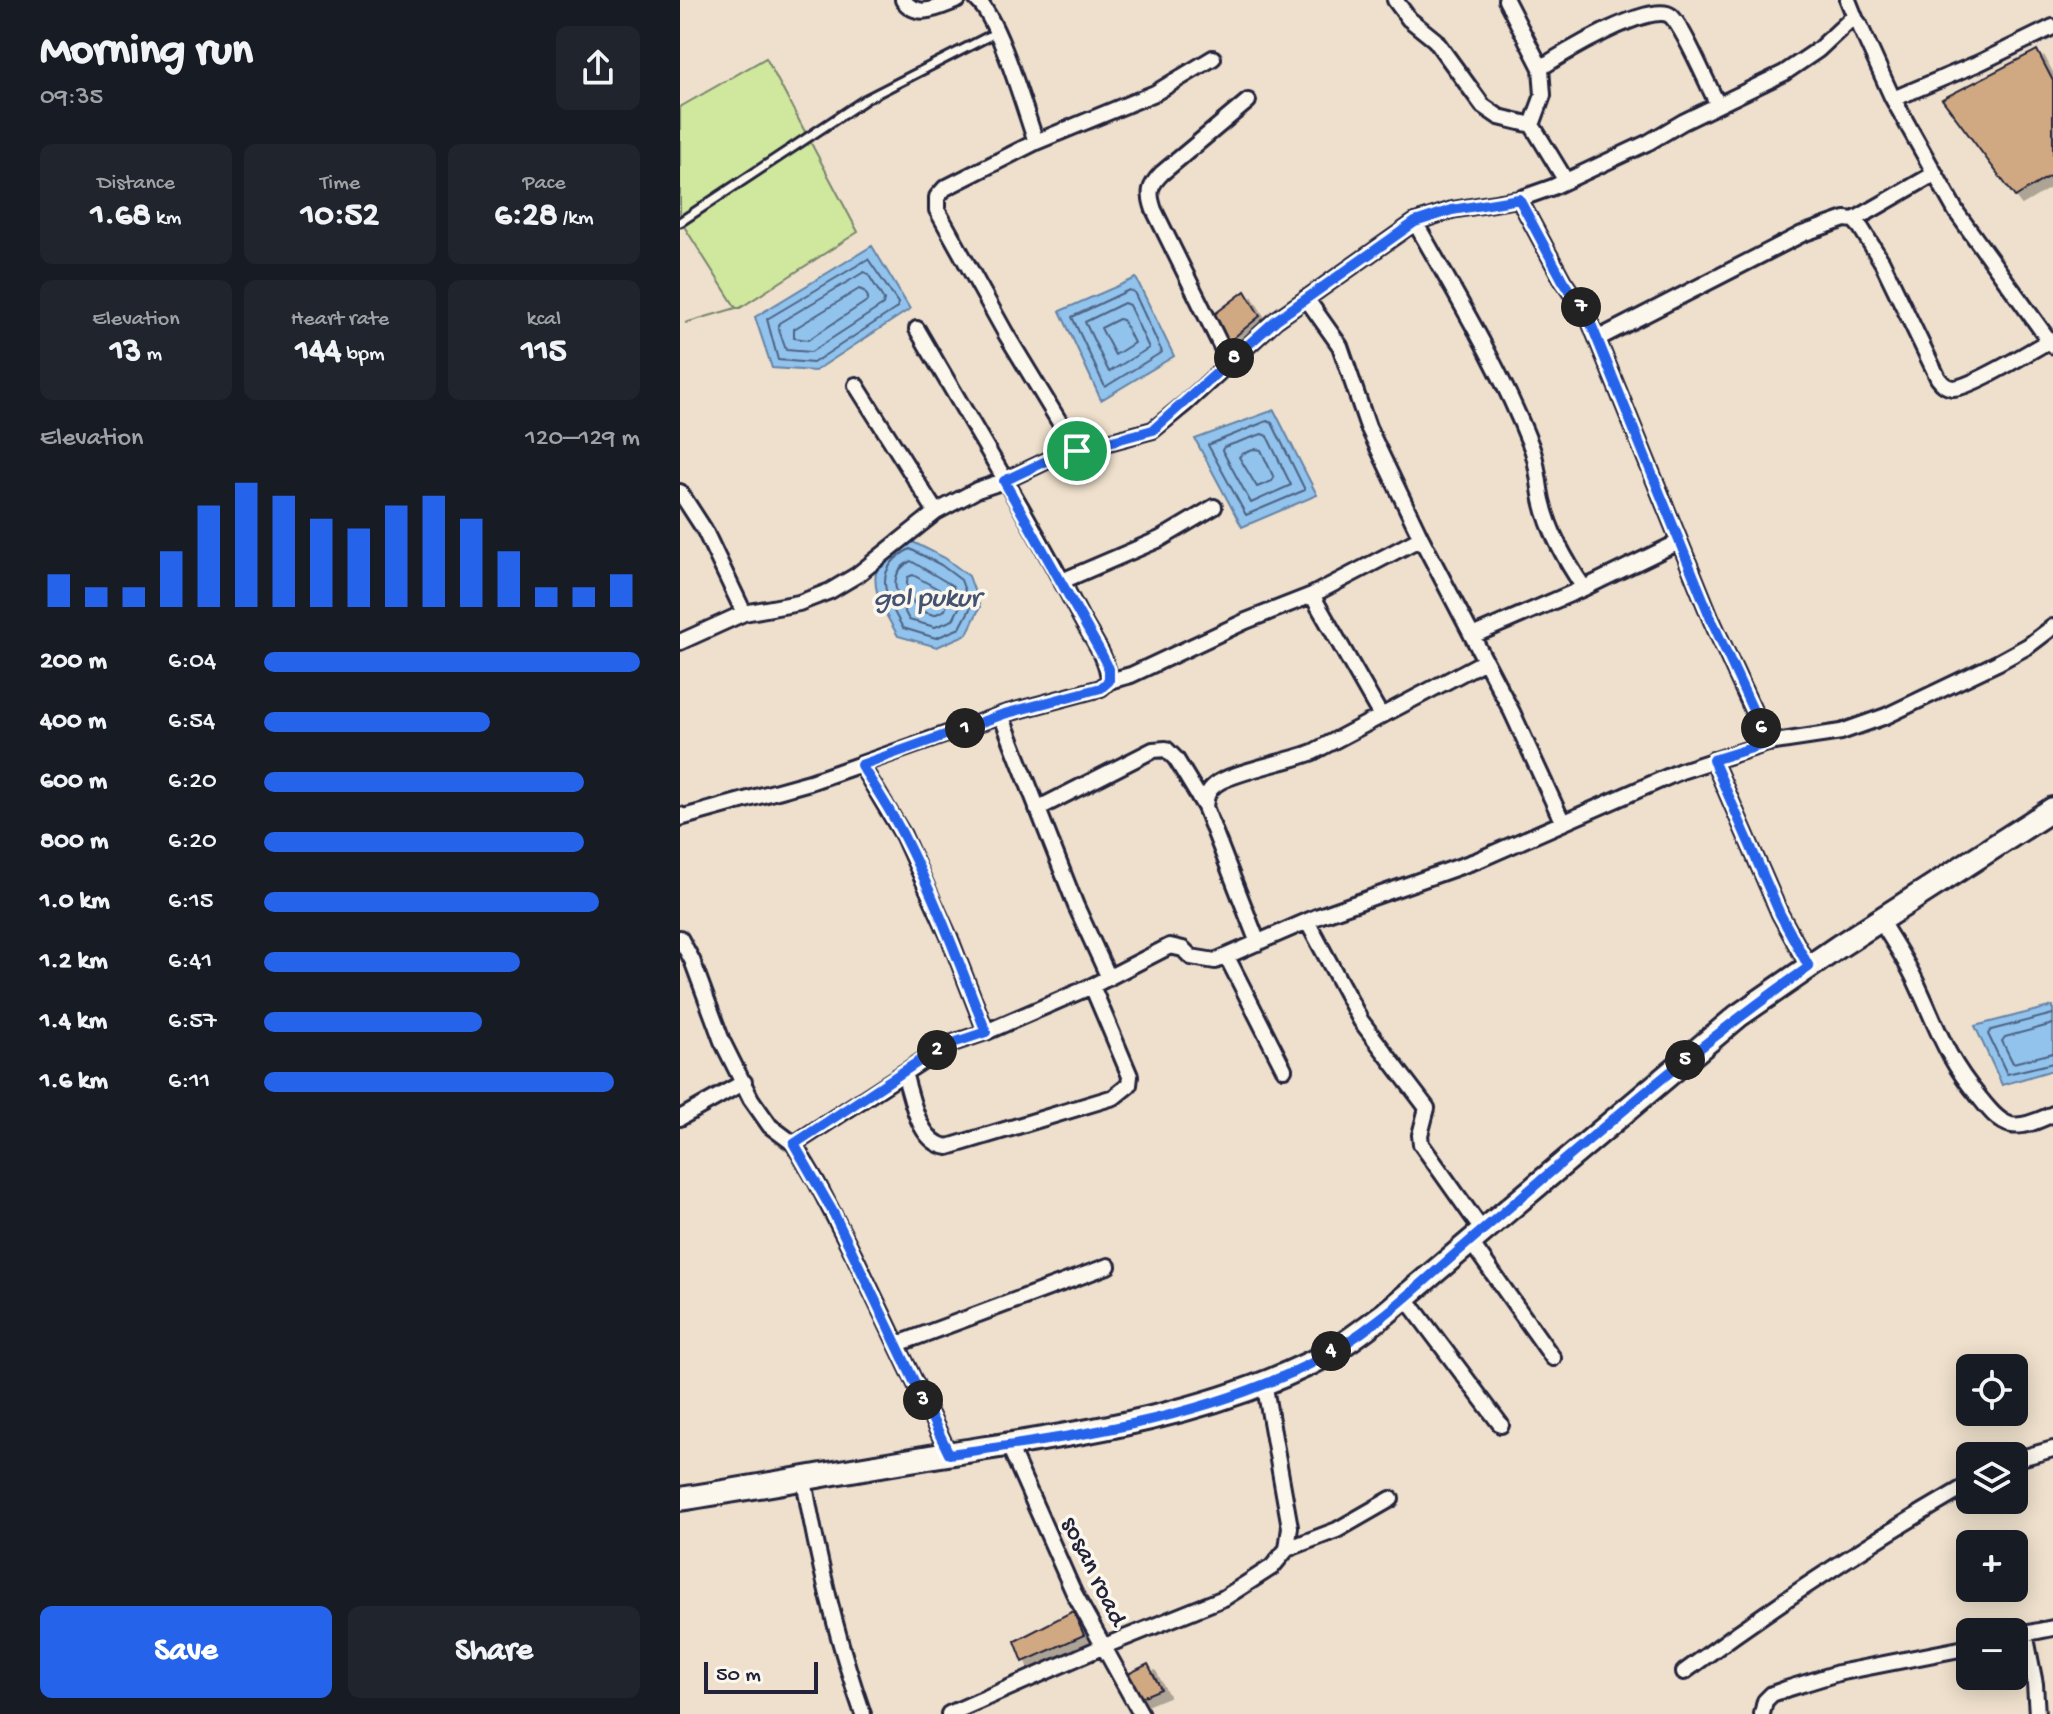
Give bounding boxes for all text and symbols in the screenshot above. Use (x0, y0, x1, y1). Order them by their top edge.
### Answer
button: share (556, 26, 640, 110)
text: Morning run (40, 27, 253, 79)
text: 09:35 (40, 83, 103, 114)
text: Distance (97, 171, 175, 197)
text: Time (320, 171, 360, 197)
text: Pace (522, 171, 566, 197)
text: 1.68 (91, 197, 151, 237)
text: 10:52 (301, 197, 379, 237)
text: 6:28 (494, 197, 558, 237)
text: km (151, 206, 181, 232)
text: /km (558, 206, 594, 232)
pin: 7 (1561, 287, 1601, 327)
text: 7 (1575, 294, 1587, 320)
text: Elevation (92, 307, 180, 333)
text: Heart rate (291, 307, 389, 333)
text: kcal (527, 307, 561, 333)
text: 13 (110, 333, 141, 373)
text: 144 (295, 333, 341, 373)
text: 115 (521, 333, 567, 373)
pin: 8 (1214, 338, 1254, 378)
text: m (141, 342, 162, 368)
text: bpm (341, 342, 385, 368)
text: 8 (1228, 345, 1240, 371)
pin (1043, 417, 1111, 485)
text: Elevation (40, 424, 143, 455)
text: 120–129 m (525, 424, 640, 455)
icon: arrive (1055, 429, 1099, 473)
water label: gol pukur (874, 583, 985, 616)
text: 200 m (40, 647, 107, 678)
text: 6:04 (168, 647, 216, 678)
text: 400 m (40, 707, 106, 738)
text: 6:54 (168, 707, 215, 738)
pin: 1 (945, 708, 985, 748)
pin: 6 (1741, 708, 1781, 748)
text: 1 (961, 715, 969, 741)
text: 6 (1755, 715, 1767, 741)
text: 600 m (40, 767, 107, 798)
text: 6:20 (168, 767, 217, 798)
text: 800 m (40, 827, 108, 858)
text: 6:20 (168, 827, 217, 858)
text: 1.0 km (40, 887, 110, 918)
text: 6:15 (168, 887, 214, 918)
text: 1.2 km (40, 947, 108, 978)
text: 6:41 (168, 947, 212, 978)
text: 1.4 km (40, 1007, 107, 1038)
text: 6:57 (168, 1007, 217, 1038)
pin: 2 (917, 1030, 957, 1070)
text: 2 (932, 1037, 942, 1063)
pin: 5 (1665, 1040, 1705, 1080)
text: 5 (1679, 1047, 1691, 1073)
text: 1.6 km (40, 1067, 108, 1098)
text: 6:11 (168, 1067, 210, 1098)
pin: 4 (1311, 1331, 1351, 1371)
text: 4 (1326, 1338, 1336, 1364)
map controls (1956, 1354, 2028, 1690)
button: locate (1956, 1354, 2028, 1426)
pin: 3 (903, 1380, 943, 1420)
text: 3 (917, 1387, 929, 1413)
button: layers (1956, 1442, 2028, 1514)
street label: sosan road (1052, 1512, 1133, 1633)
button: + (1956, 1530, 2028, 1602)
button: Save (40, 1606, 332, 1698)
button: Share (348, 1606, 640, 1698)
button: − (1956, 1618, 2028, 1690)
scale bar (704, 1658, 818, 1694)
text: 50 m (716, 1663, 761, 1689)

